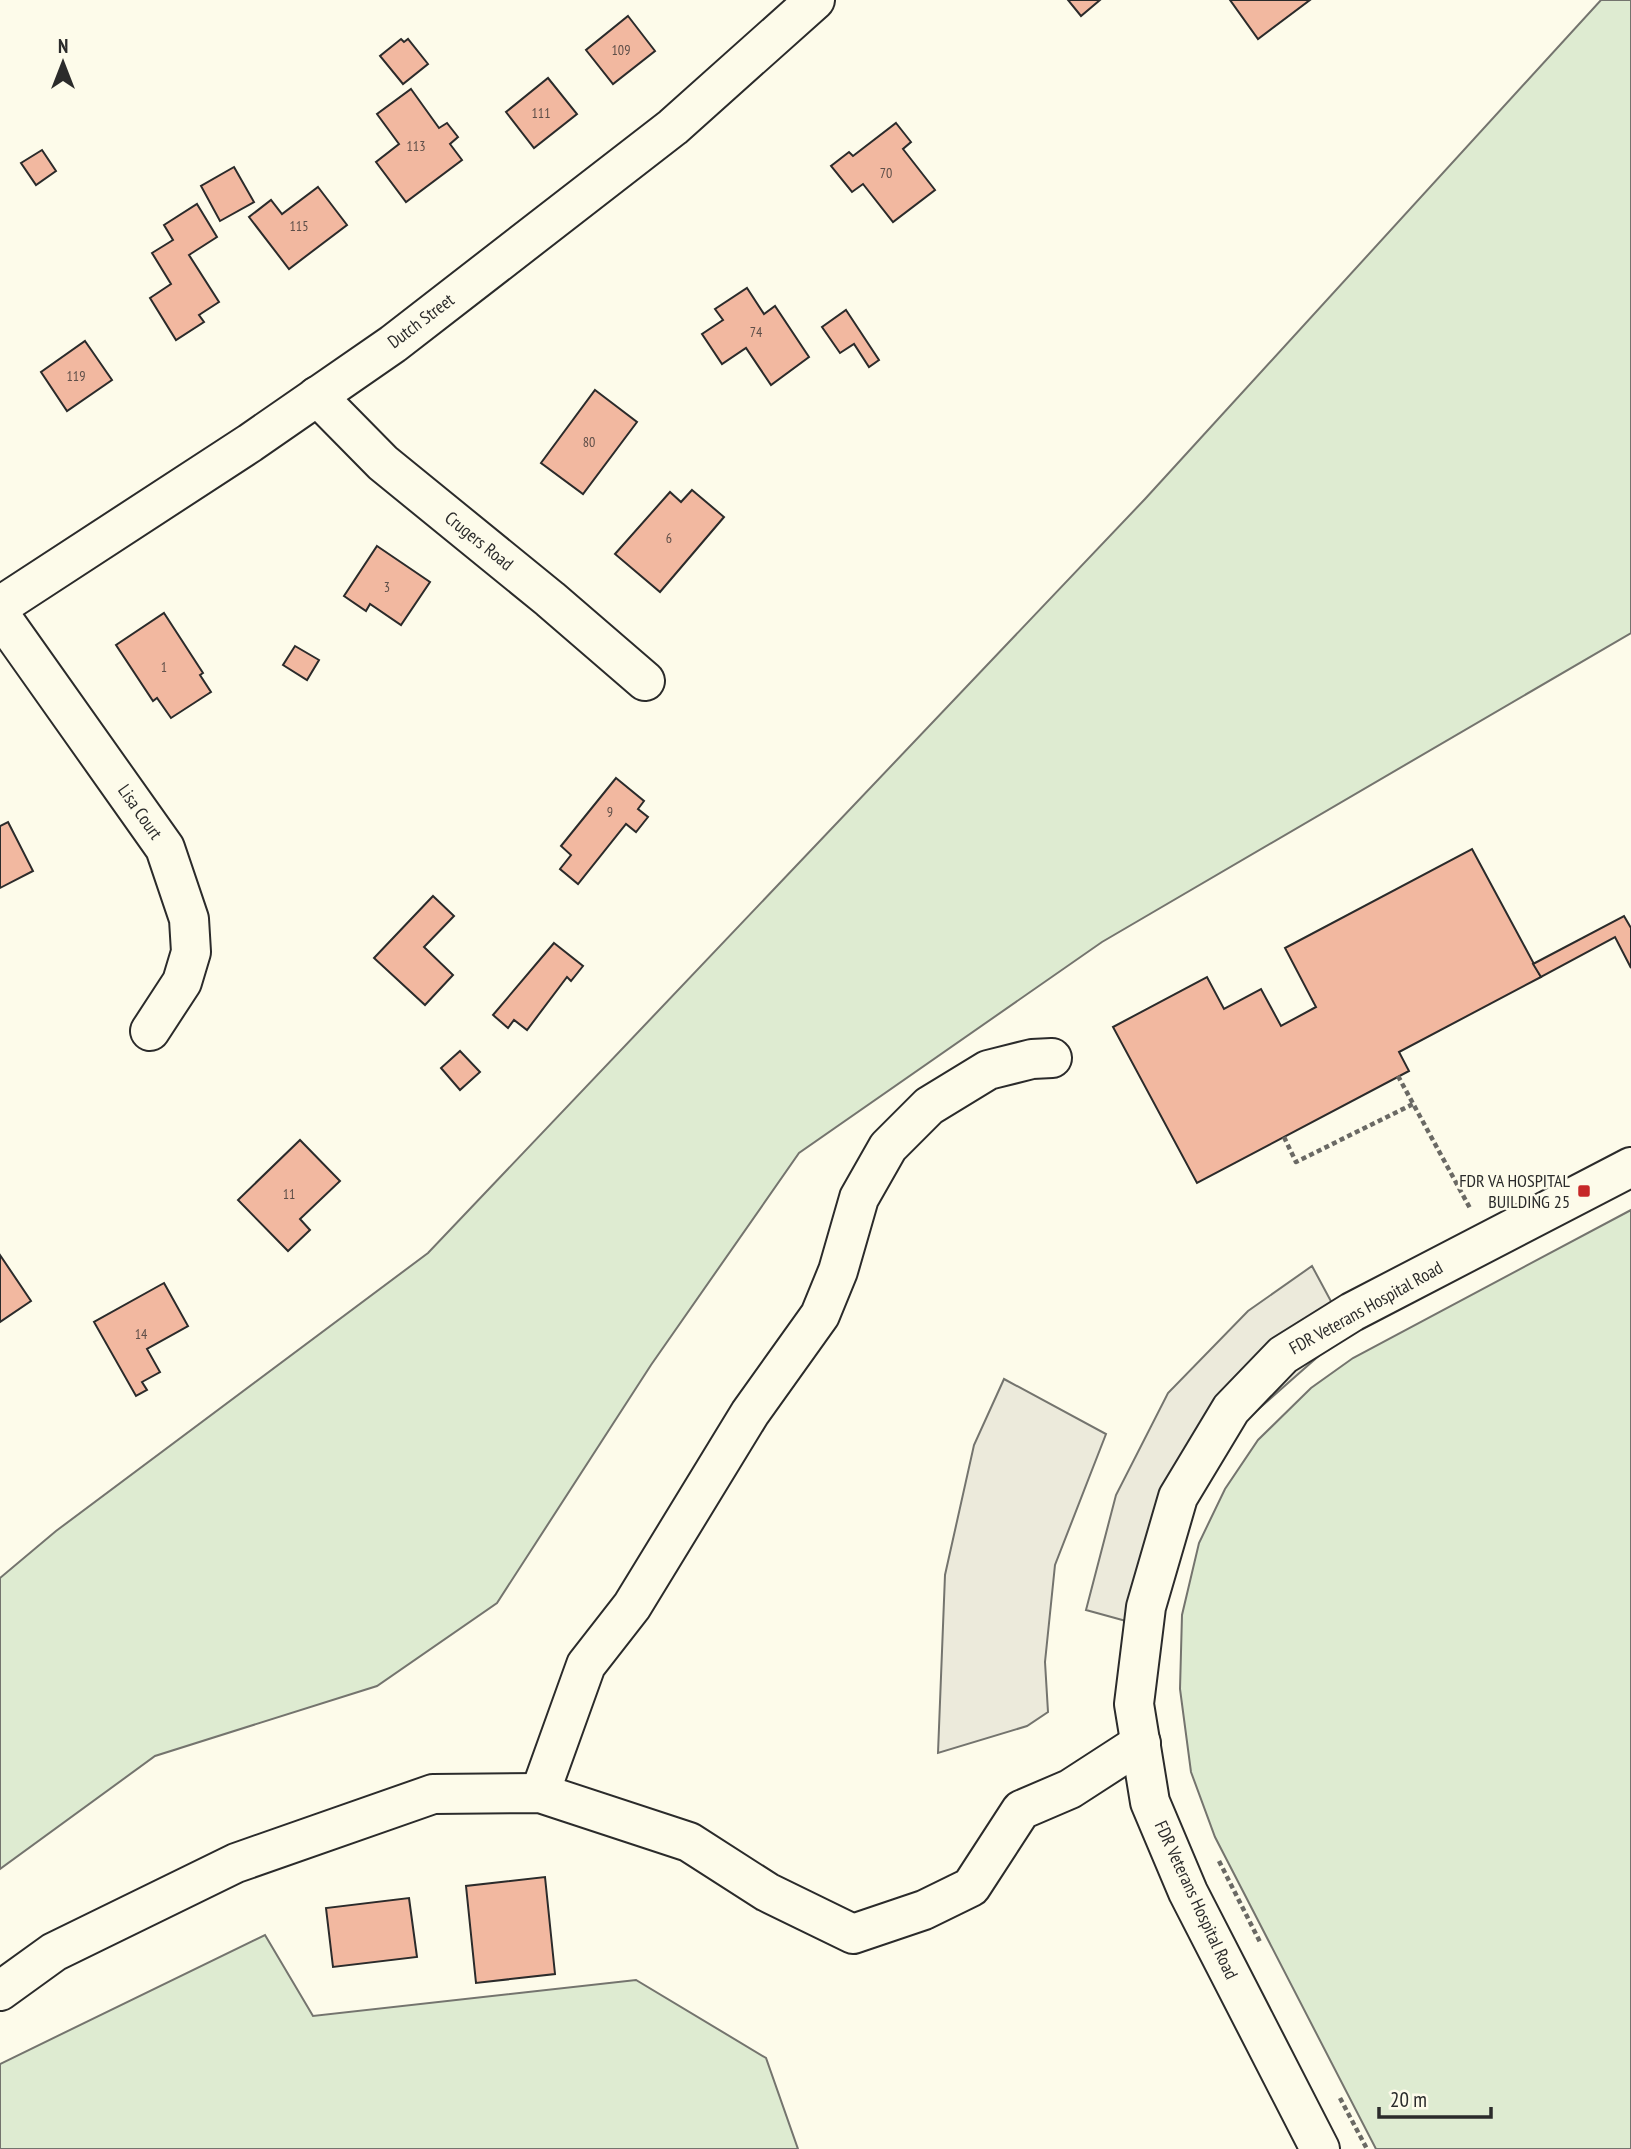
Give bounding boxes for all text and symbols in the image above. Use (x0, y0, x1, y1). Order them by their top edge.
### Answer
north arrow (28, 28, 98, 98)
text: N (58, 34, 68, 58)
house number: 109 (612, 41, 630, 59)
house number: 111 (532, 104, 550, 122)
house number: 113 (407, 137, 425, 155)
house number: 70 (880, 164, 892, 182)
house number: 115 (290, 217, 308, 235)
street label: Dutch Street (383, 288, 459, 353)
house number: 74 (750, 323, 763, 341)
house number: 119 (67, 367, 85, 385)
house number: 80 (583, 433, 595, 451)
street label: Crugers Road (440, 506, 518, 575)
house number: 6 (666, 529, 672, 547)
house number: 3 (384, 578, 390, 596)
house number: 1 (161, 658, 167, 676)
street label: Lisa Court (113, 780, 168, 844)
house number: 9 (607, 803, 613, 821)
place label: FDR VA HOSPITAL BUILDING 25 (1459, 1169, 1571, 1213)
marker: FDR VA HOSPITAL BUILDING 25 (1576, 1183, 1592, 1199)
house number: 11 (283, 1185, 295, 1203)
street label: FDR Veterans Hospital Road (1285, 1256, 1447, 1359)
house number: 14 (135, 1325, 148, 1343)
street label: FDR Veterans Hospital Road (1150, 1817, 1243, 1983)
scale bar (1379, 2076, 1491, 2120)
text: 20 m (1390, 2086, 1427, 2113)

